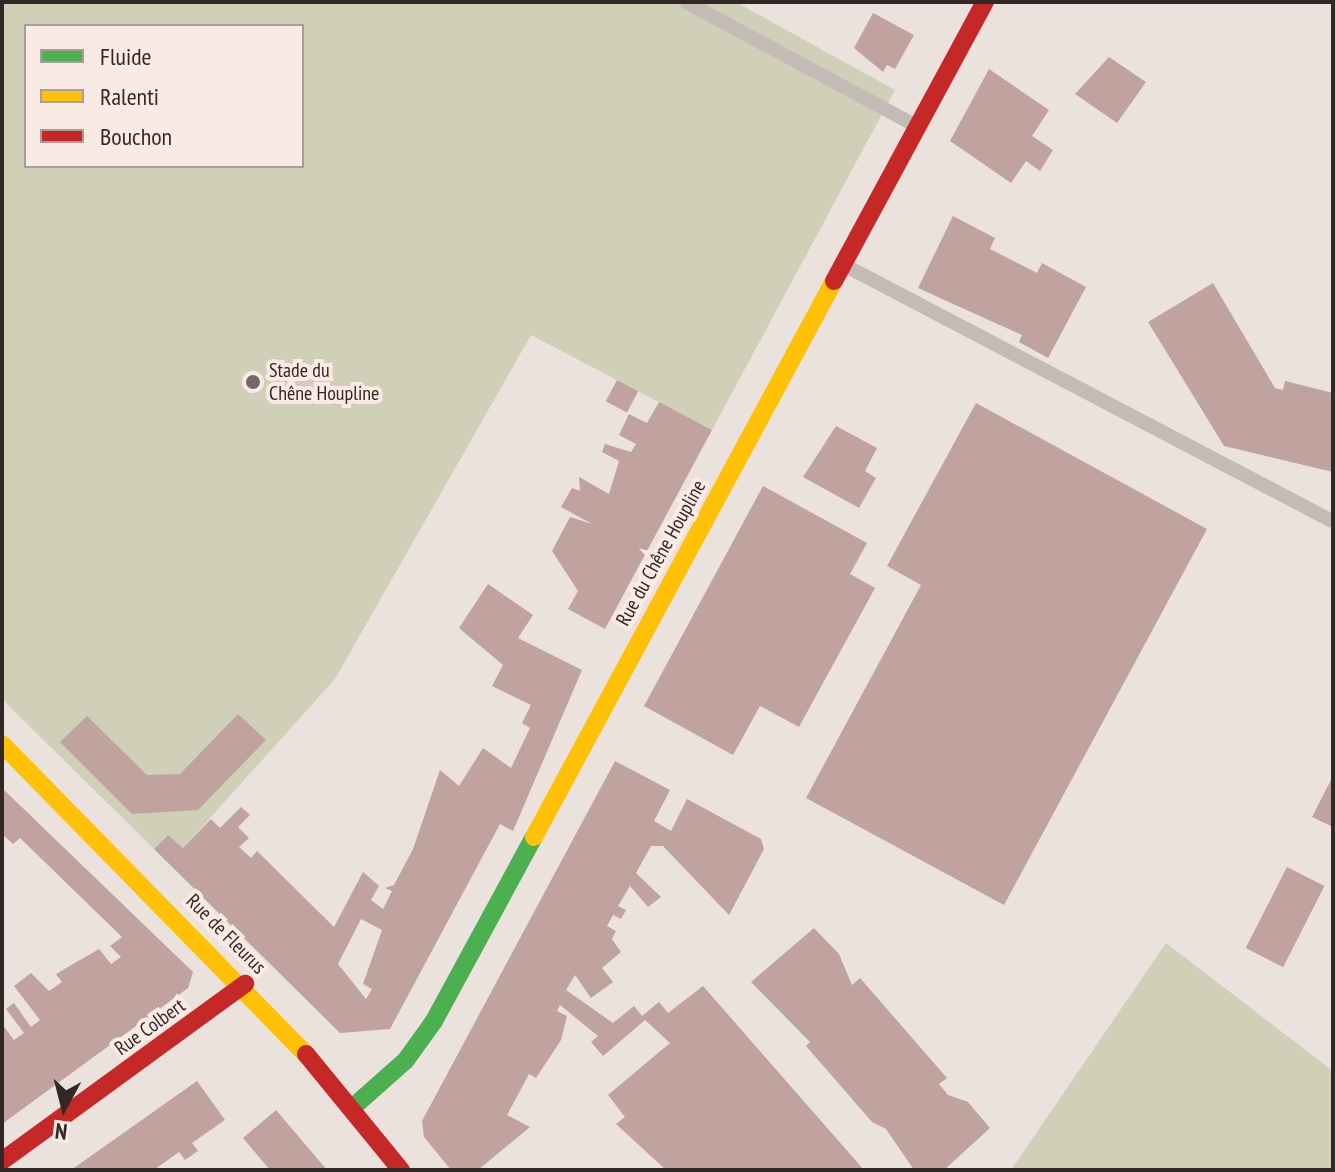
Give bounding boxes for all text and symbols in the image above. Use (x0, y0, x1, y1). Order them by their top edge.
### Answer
legend (24, 24, 304, 168)
text: Fluide (100, 41, 151, 72)
text: Ralenti (100, 81, 159, 112)
text: Bouchon (100, 121, 172, 152)
place label: Stade du Chêne Houpline (269, 358, 379, 405)
marker: Stade du Chêne Houpline (244, 373, 262, 391)
street label: Rue du Chêne Houpline (611, 476, 711, 630)
street label: Rue de Fleurus (181, 889, 271, 979)
street label: Rue Colbert (110, 993, 190, 1061)
north arrow (24, 1068, 104, 1148)
text: N (53, 1117, 69, 1146)

